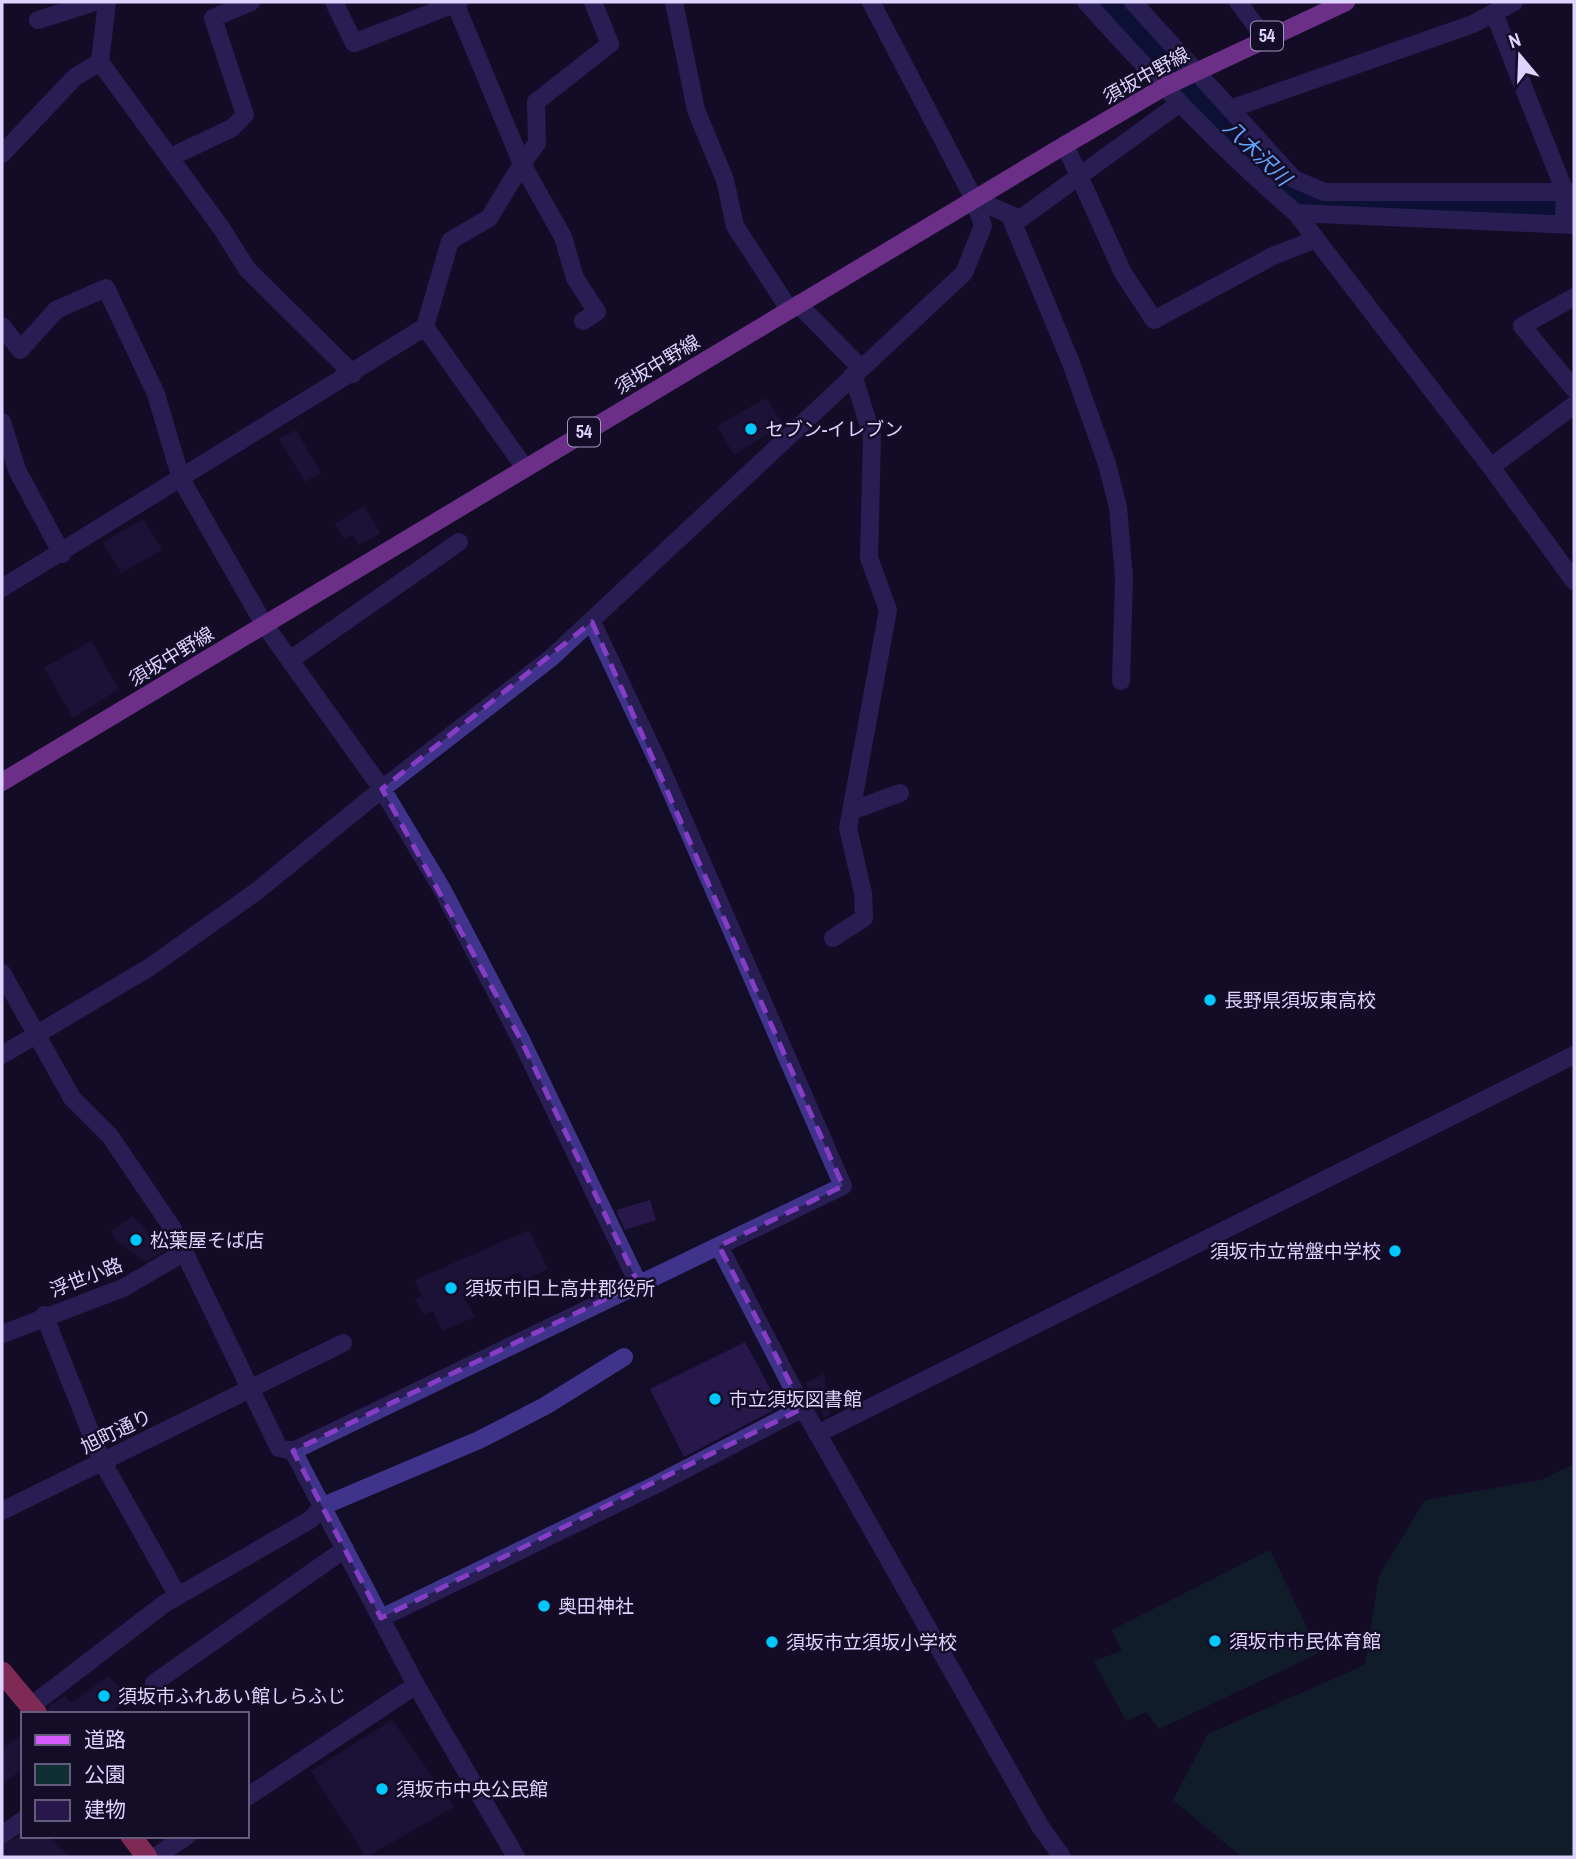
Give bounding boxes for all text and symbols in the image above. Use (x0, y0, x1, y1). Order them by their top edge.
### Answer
north arrow (1485, 21, 1555, 91)
road number: 54 (1251, 22, 1283, 51)
text: N (1505, 26, 1524, 54)
street label: 須坂中野線 (1098, 41, 1194, 109)
water label: 八木沢川 (1217, 113, 1299, 194)
street label: 須坂中野線 (610, 328, 704, 400)
place label: セブン-イレブン (765, 416, 903, 442)
road number: 54 (568, 418, 600, 446)
marker: セブン-イレブン (743, 421, 759, 437)
street label: 須坂中野線 (124, 620, 218, 692)
place label: 長野県須坂東高校 (1224, 987, 1376, 1013)
marker: 長野県須坂東高校 (1202, 992, 1218, 1008)
place label: 松葉屋そば店 (150, 1227, 264, 1253)
marker: 松葉屋そば店 (128, 1232, 144, 1248)
place label: 須坂市立常盤中学校 (1210, 1238, 1381, 1264)
marker: 須坂市立常盤中学校 (1387, 1243, 1403, 1259)
street label: 浮世小路 (46, 1251, 126, 1303)
place label: 須坂市旧上高井郡役所 (465, 1275, 655, 1301)
marker: 須坂市旧上高井郡役所 (443, 1280, 459, 1296)
place label: 市立須坂図書館 (729, 1386, 862, 1412)
marker: 市立須坂図書館 (707, 1391, 723, 1407)
street label: 旭町通り (76, 1403, 156, 1459)
place label: 奥田神社 (558, 1593, 634, 1619)
marker: 奥田神社 (536, 1598, 552, 1614)
place label: 須坂市市民体育館 (1229, 1628, 1381, 1654)
place label: 須坂市立須坂小学校 (786, 1629, 957, 1655)
marker: 須坂市市民体育館 (1207, 1633, 1223, 1649)
marker: 須坂市立須坂小学校 (764, 1634, 780, 1650)
place label: 須坂市ふれあい館しらふじ (118, 1683, 346, 1709)
marker: 須坂市ふれあい館しらふじ (96, 1688, 112, 1704)
legend (21, 1712, 248, 1838)
text: 道路 (84, 1725, 126, 1754)
text: 公園 (84, 1760, 126, 1789)
place label: 須坂市中央公民館 (396, 1776, 548, 1802)
marker: 須坂市中央公民館 (374, 1781, 390, 1797)
text: 建物 (84, 1795, 126, 1824)

